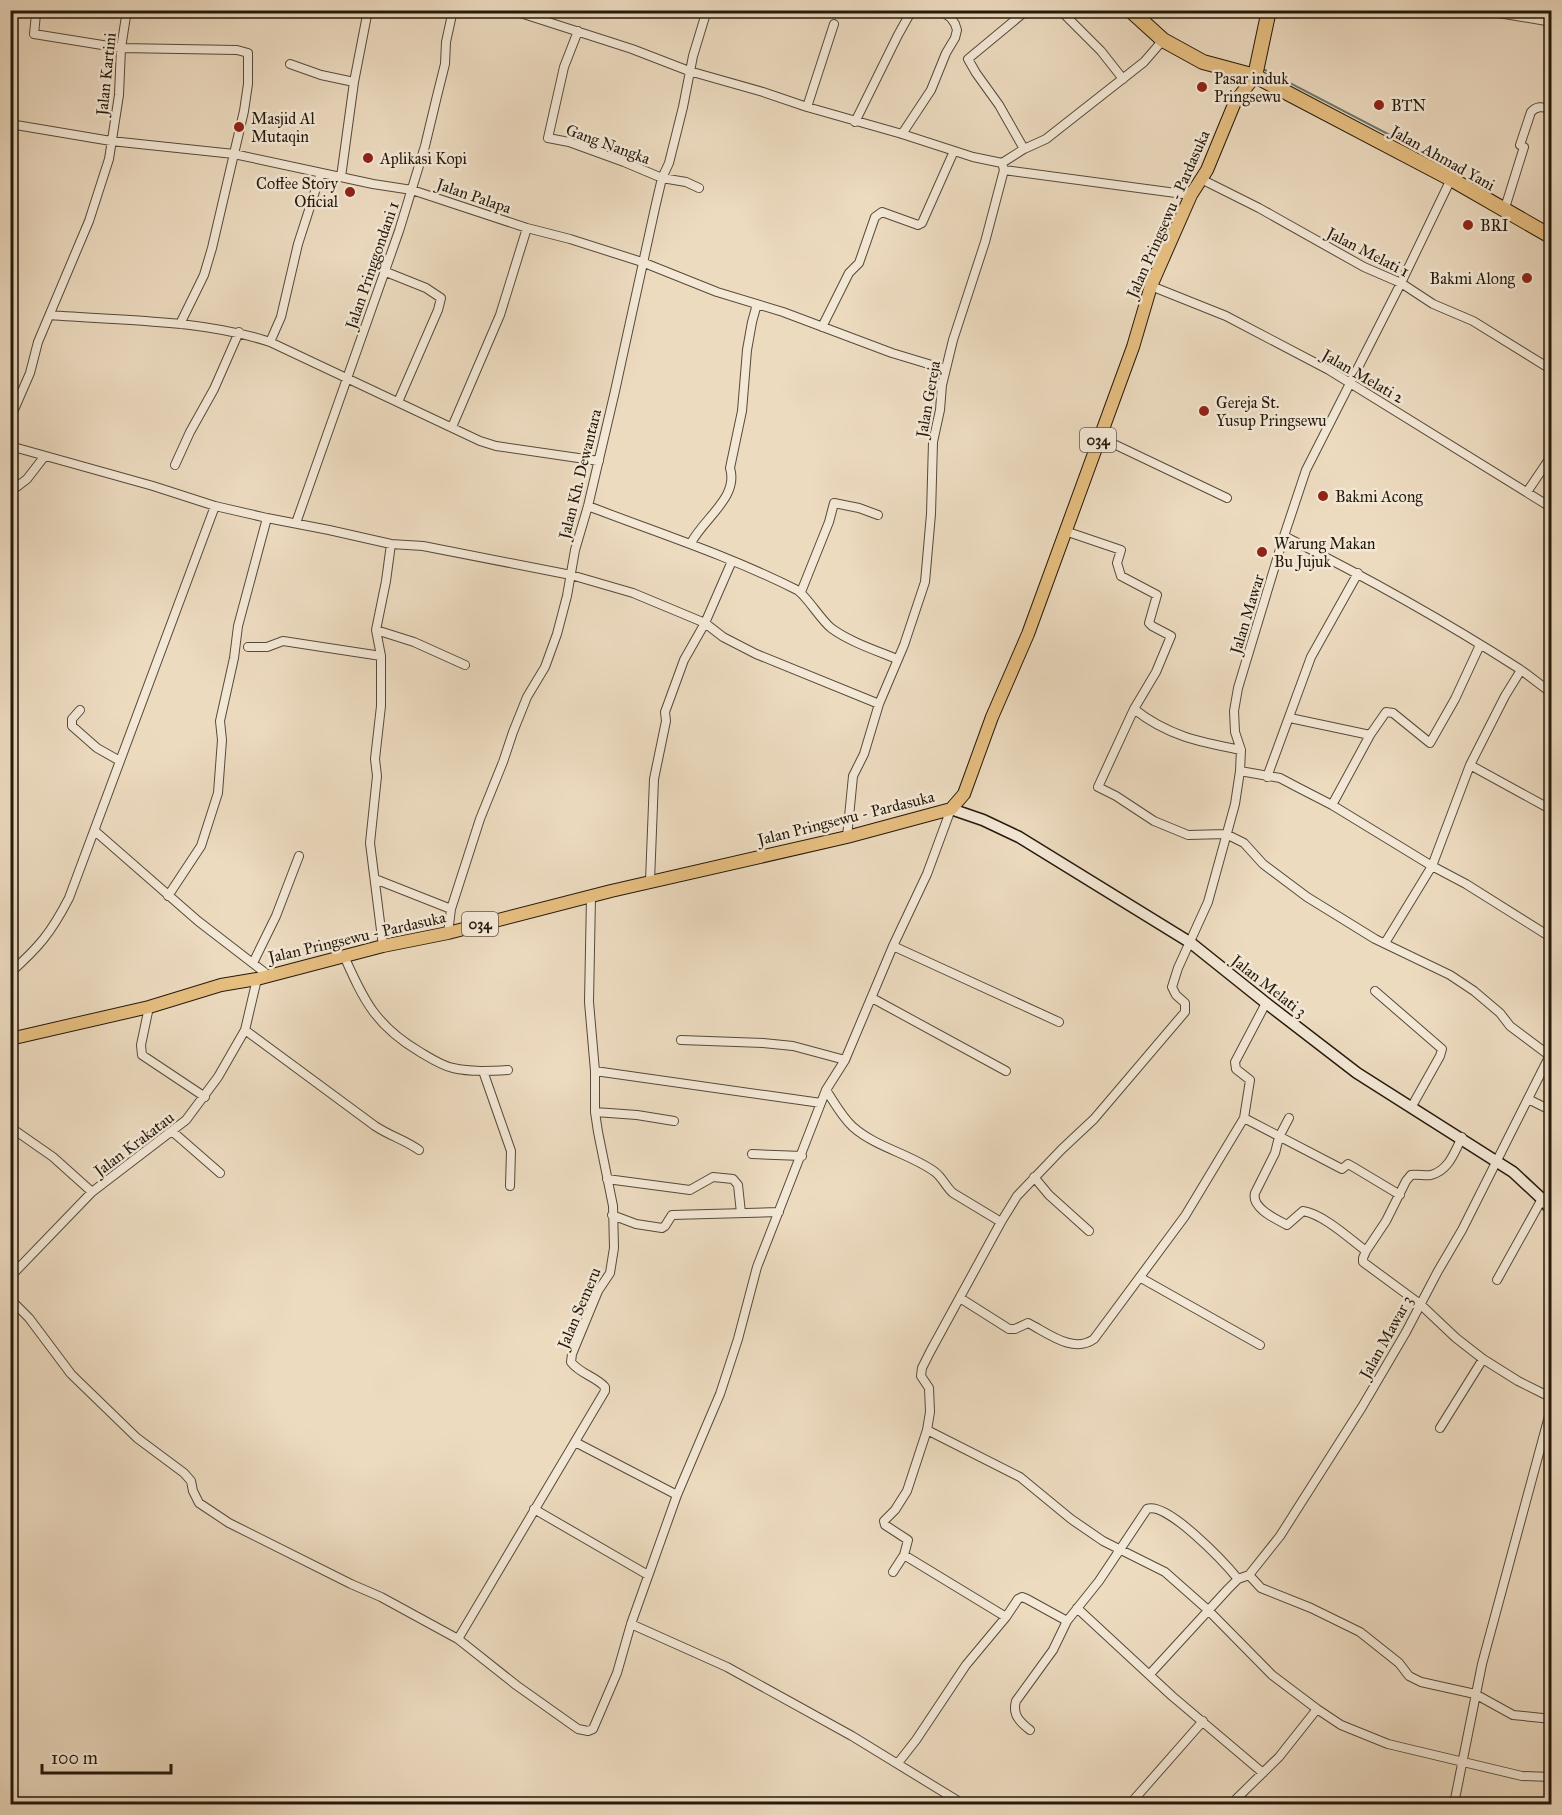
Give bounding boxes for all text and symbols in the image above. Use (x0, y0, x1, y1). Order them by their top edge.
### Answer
street label: Jalan Kartini (92, 31, 121, 118)
place label: Pasar induk Pringsewu (1214, 69, 1289, 107)
marker: Pasar induk Pringsewu (1195, 80, 1209, 94)
place label: BTN (1391, 96, 1427, 115)
marker: BTN (1372, 98, 1386, 112)
place label: Masjid Al Mutaqin (251, 109, 316, 147)
marker: Masjid Al Mutaqin (232, 120, 246, 134)
street label: Gang Nangka (563, 120, 653, 169)
street label: Jalan Ahmad Yani (1385, 121, 1499, 196)
street label: Jalan Pringsewu - Pardasuka (1122, 127, 1215, 303)
place label: Aplikasi Kopi (379, 149, 468, 168)
marker: Aplikasi Kopi (361, 151, 375, 165)
place label: Coffee Story Oficial (256, 174, 339, 211)
street label: Jalan Palapa (432, 174, 514, 219)
marker: Coffee Story Oficial (343, 185, 357, 199)
street label: Jalan Pringgondani 1 (341, 199, 404, 333)
place label: BRI (1480, 216, 1509, 235)
marker: BRI (1461, 218, 1475, 232)
street label: Jalan Melati 1 (1321, 222, 1412, 282)
place label: Bakmi Along (1430, 269, 1516, 289)
marker: Bakmi Along (1520, 271, 1534, 285)
street label: Jalan Melati 2 (1316, 344, 1407, 408)
street label: Jalan Gereja (912, 359, 945, 441)
place label: Gereja St. Yusup Pringsewu (1216, 393, 1327, 431)
marker: Gereja St. Yusup Pringsewu (1197, 404, 1211, 418)
street label: Jalan Kh. Dewantara (554, 407, 606, 543)
road number: 034 (1080, 428, 1116, 452)
place label: Bakmi Acong (1335, 487, 1423, 507)
marker: Bakmi Acong (1316, 489, 1330, 503)
place label: Warung Makan Bu Jujuk (1274, 534, 1376, 572)
marker: Warung Makan Bu Jujuk (1255, 545, 1269, 559)
street label: Jalan Mawar (1225, 572, 1269, 658)
street label: Jalan Pringsewu - Pardasuka (754, 787, 937, 851)
street label: Jalan Pringsewu - Pardasuka (265, 907, 448, 968)
road number: 034 (462, 912, 498, 936)
street label: Jalan Melati 3 (1225, 950, 1310, 1022)
street label: Jalan Krakatau (89, 1107, 179, 1182)
street label: Jalan Semeru (553, 1264, 606, 1354)
street label: Jalan Mawar 3 (1354, 1292, 1418, 1384)
scale bar (42, 1737, 171, 1775)
text: 100 m (51, 1747, 98, 1769)

